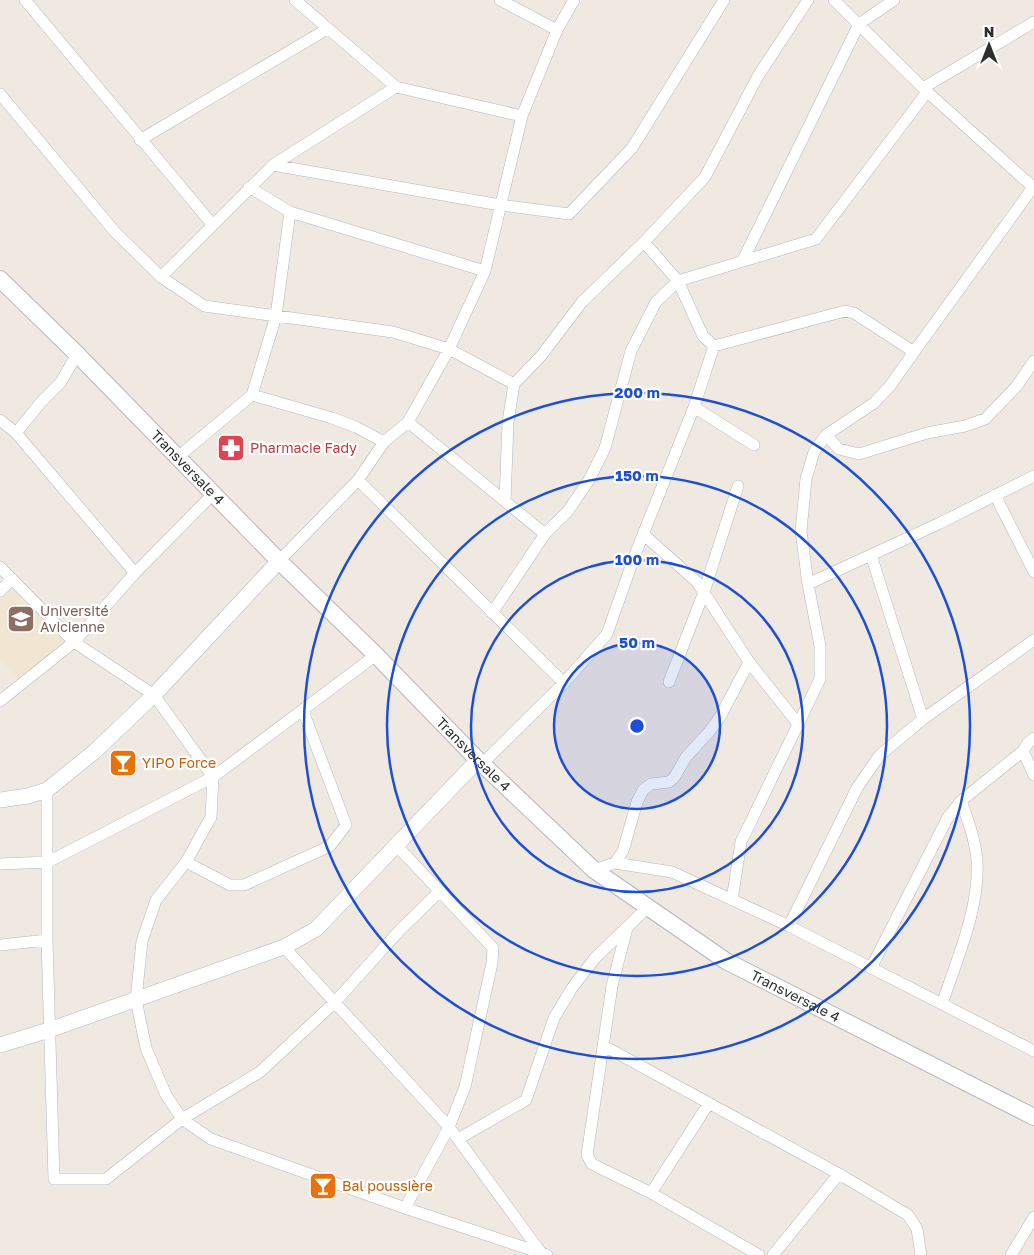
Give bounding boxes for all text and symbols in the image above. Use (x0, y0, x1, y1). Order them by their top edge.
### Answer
north arrow (964, 20, 1014, 70)
text: N (984, 23, 994, 40)
text: 200 m (614, 383, 660, 401)
street label: Transversale 4 (148, 426, 228, 508)
pharmacy icon: Pharmacie Fady (216, 433, 246, 463)
place label: Pharmacie Fady (250, 439, 357, 456)
text: 150 m (615, 466, 659, 484)
text: 100 m (615, 550, 659, 568)
place label: Université Avicienne (40, 602, 109, 635)
school or university icon: Université Avicienne (6, 604, 36, 634)
text: 50 m (619, 633, 655, 651)
street label: Transversale 4 (433, 714, 514, 794)
centre of rings (628, 717, 646, 735)
bar icon: YIPO Force (108, 748, 138, 778)
place label: YIPO Force (142, 754, 216, 771)
street label: Transversale 4 (748, 966, 843, 1025)
bar icon: Bal poussière (308, 1171, 338, 1201)
place label: Bal poussière (342, 1177, 433, 1194)

